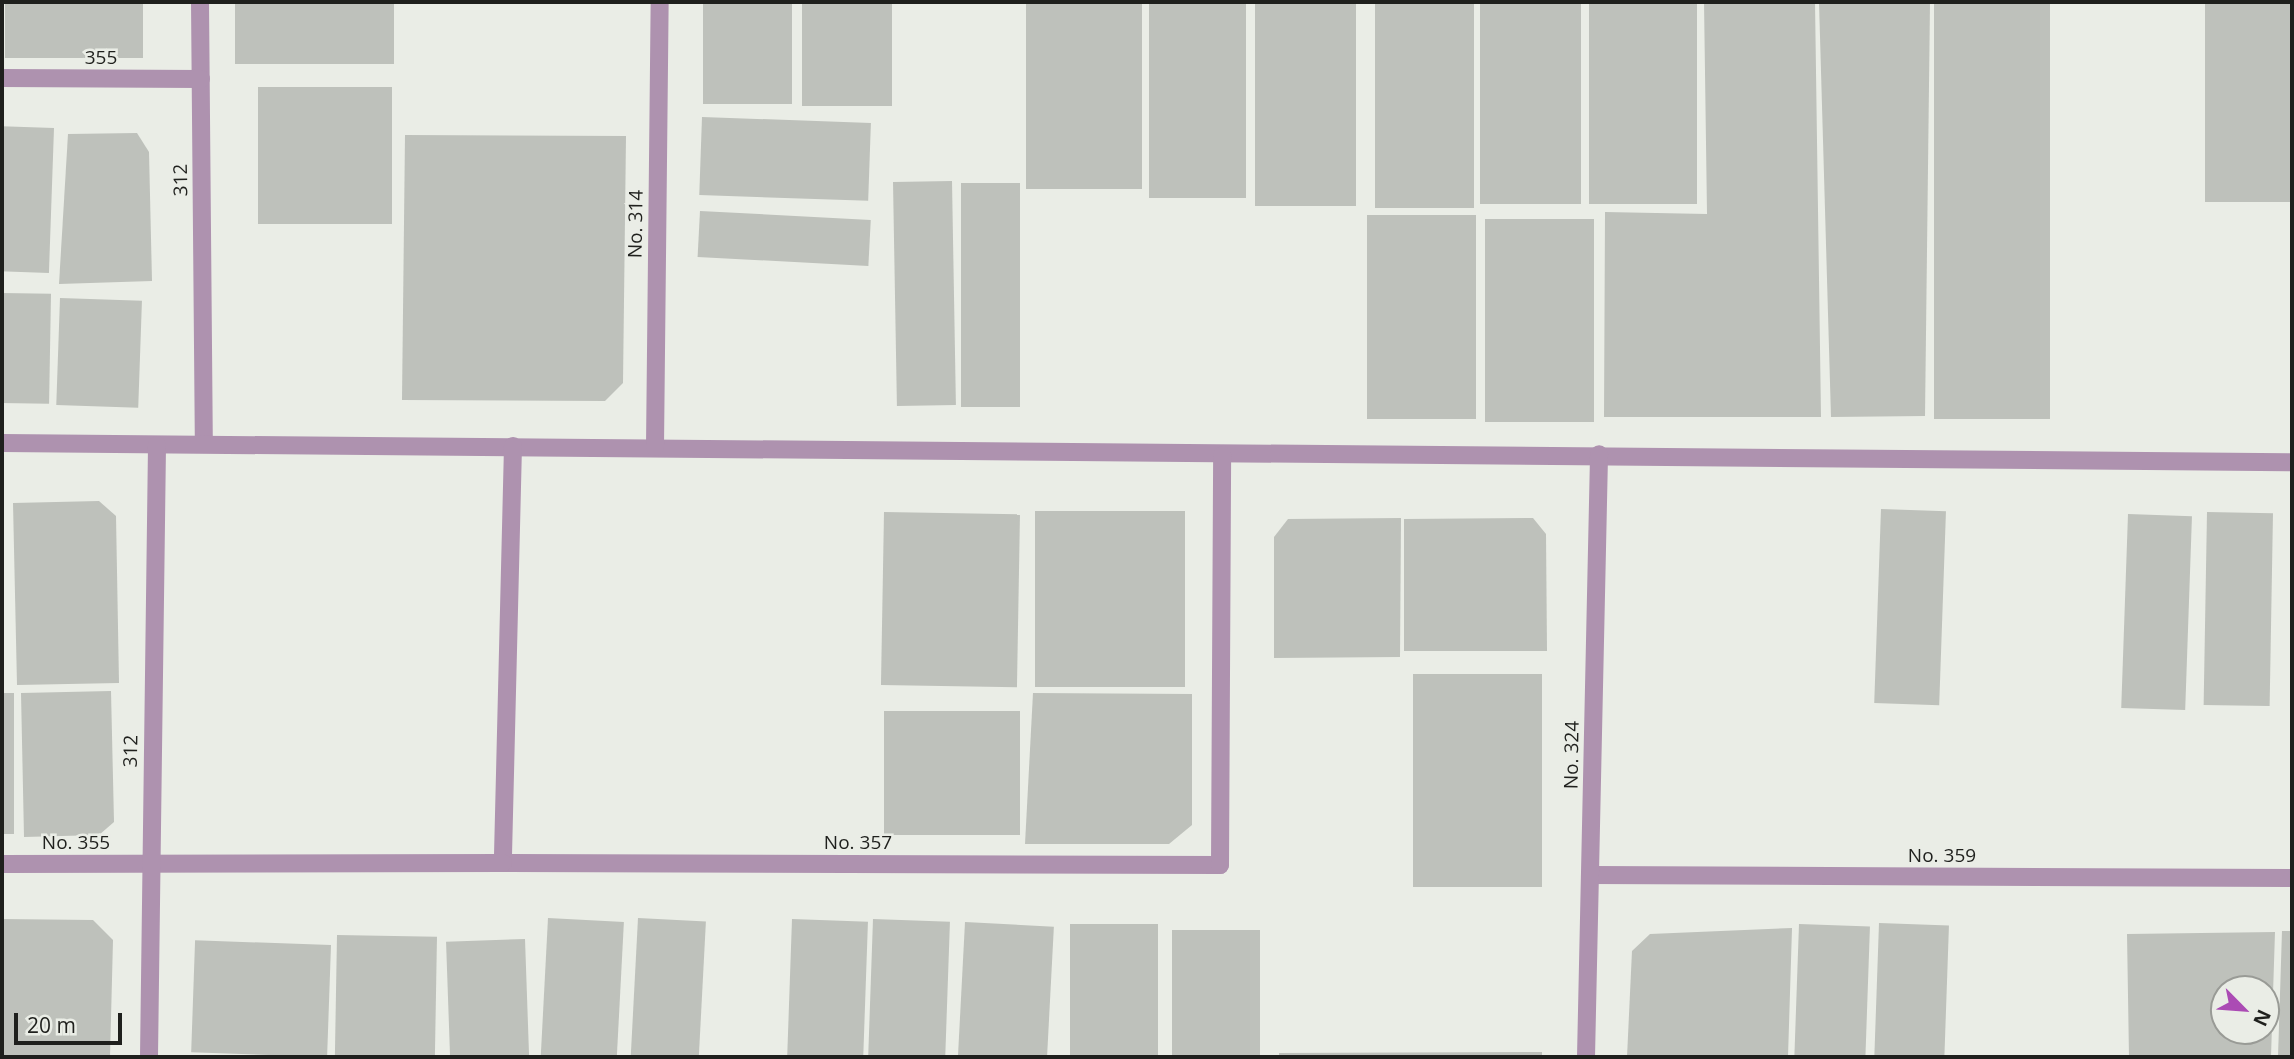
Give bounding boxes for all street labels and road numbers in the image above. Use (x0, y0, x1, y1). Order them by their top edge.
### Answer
street label: 355 (85, 47, 117, 69)
street label: 312 (169, 164, 193, 196)
street label: No. 314 (624, 190, 648, 258)
street label: No. 324 (1560, 721, 1584, 789)
street label: 312 (119, 735, 143, 767)
street label: No. 355 (42, 832, 110, 854)
street label: No. 357 (824, 832, 892, 854)
street label: No. 359 (1908, 845, 1976, 867)

